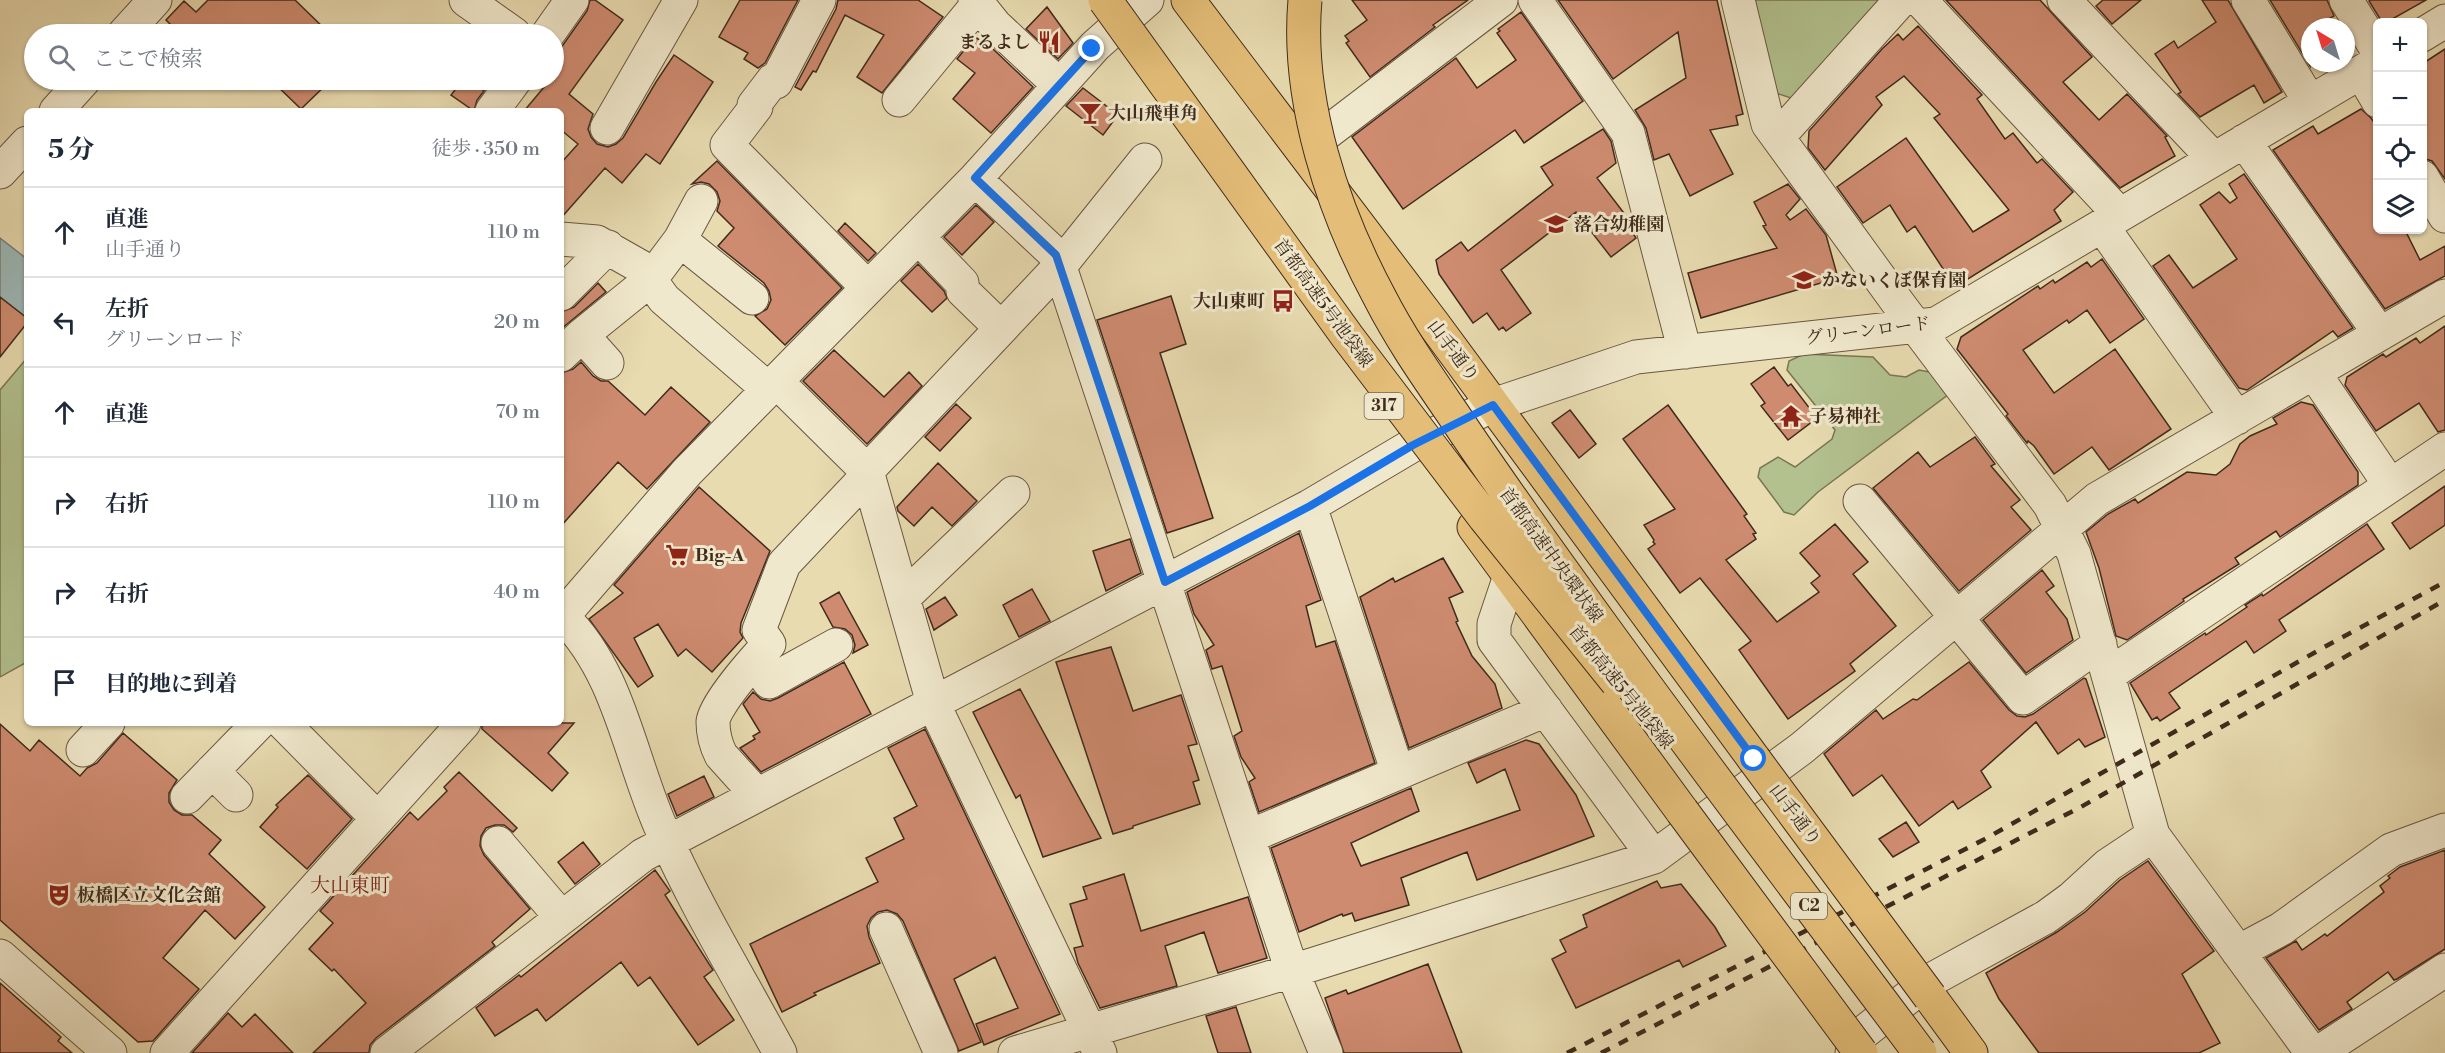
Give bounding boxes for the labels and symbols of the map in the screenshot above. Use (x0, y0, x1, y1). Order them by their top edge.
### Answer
north arrow (2301, 18, 2355, 72)
restaurant icon: まるよし (1036, 29, 1062, 55)
place label: まるよし (959, 31, 1031, 54)
route end (1078, 35, 1104, 61)
bar icon: 大山飛車角 (1077, 100, 1103, 126)
place label: 大山飛車角 (1108, 102, 1198, 125)
school or university icon: 落合幼稚園 (1543, 211, 1569, 237)
place label: 落合幼稚園 (1574, 213, 1664, 236)
street label: 首都高速5号池袋線 (1268, 234, 1378, 372)
school or university icon: かないくぼ保育園 (1791, 267, 1817, 293)
place label: かないくぼ保育園 (1822, 269, 1966, 292)
bus stop icon: 大山東町 (1270, 288, 1296, 314)
place label: 大山東町 (1193, 290, 1265, 313)
street label: グリーンロード (1804, 312, 1932, 350)
street label: 山手通り (1422, 315, 1484, 387)
road number: 317 (1364, 393, 1404, 419)
temple icon: 子易神社 (1778, 403, 1804, 429)
place label: 子易神社 (1809, 405, 1881, 428)
street label: 首都高速中央環状線 (1494, 483, 1608, 627)
supermarket icon: Big-A (664, 542, 690, 568)
place label: Big-A (695, 544, 745, 567)
street label: 首都高速5号池袋線 (1564, 620, 1678, 754)
route start (1740, 745, 1766, 771)
street label: 山手通り (1764, 779, 1826, 851)
district label: 大山東町 (310, 874, 390, 899)
theatre icon: 板橋区立文化会館 (46, 882, 72, 908)
place label: 板橋区立文化会館 (77, 884, 221, 907)
road number: C2 (1791, 893, 1827, 919)

